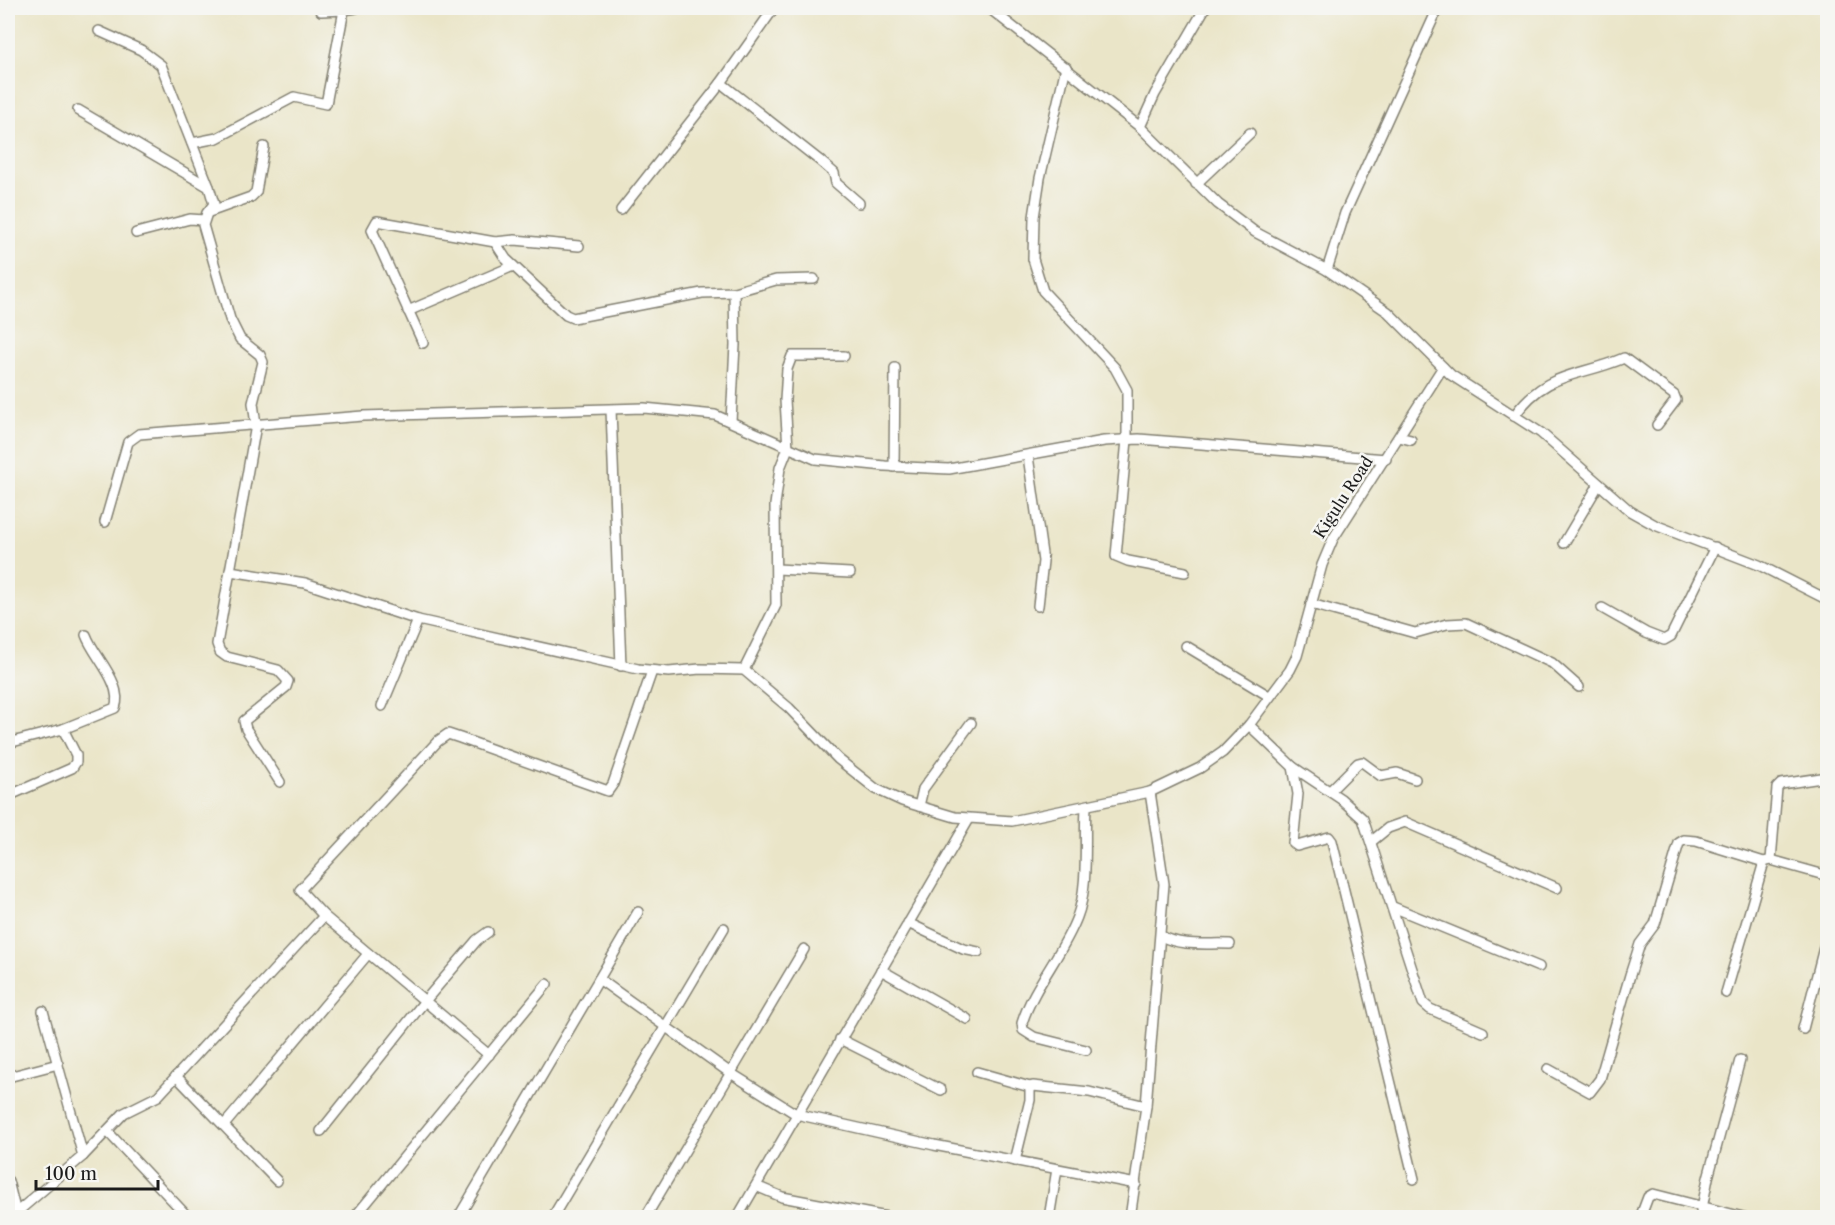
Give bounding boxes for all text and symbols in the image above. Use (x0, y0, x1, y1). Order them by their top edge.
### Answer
street label: Kigulu Road (1309, 452, 1377, 542)
scale bar (36, 1153, 158, 1191)
text: 100 m (45, 1163, 97, 1185)

